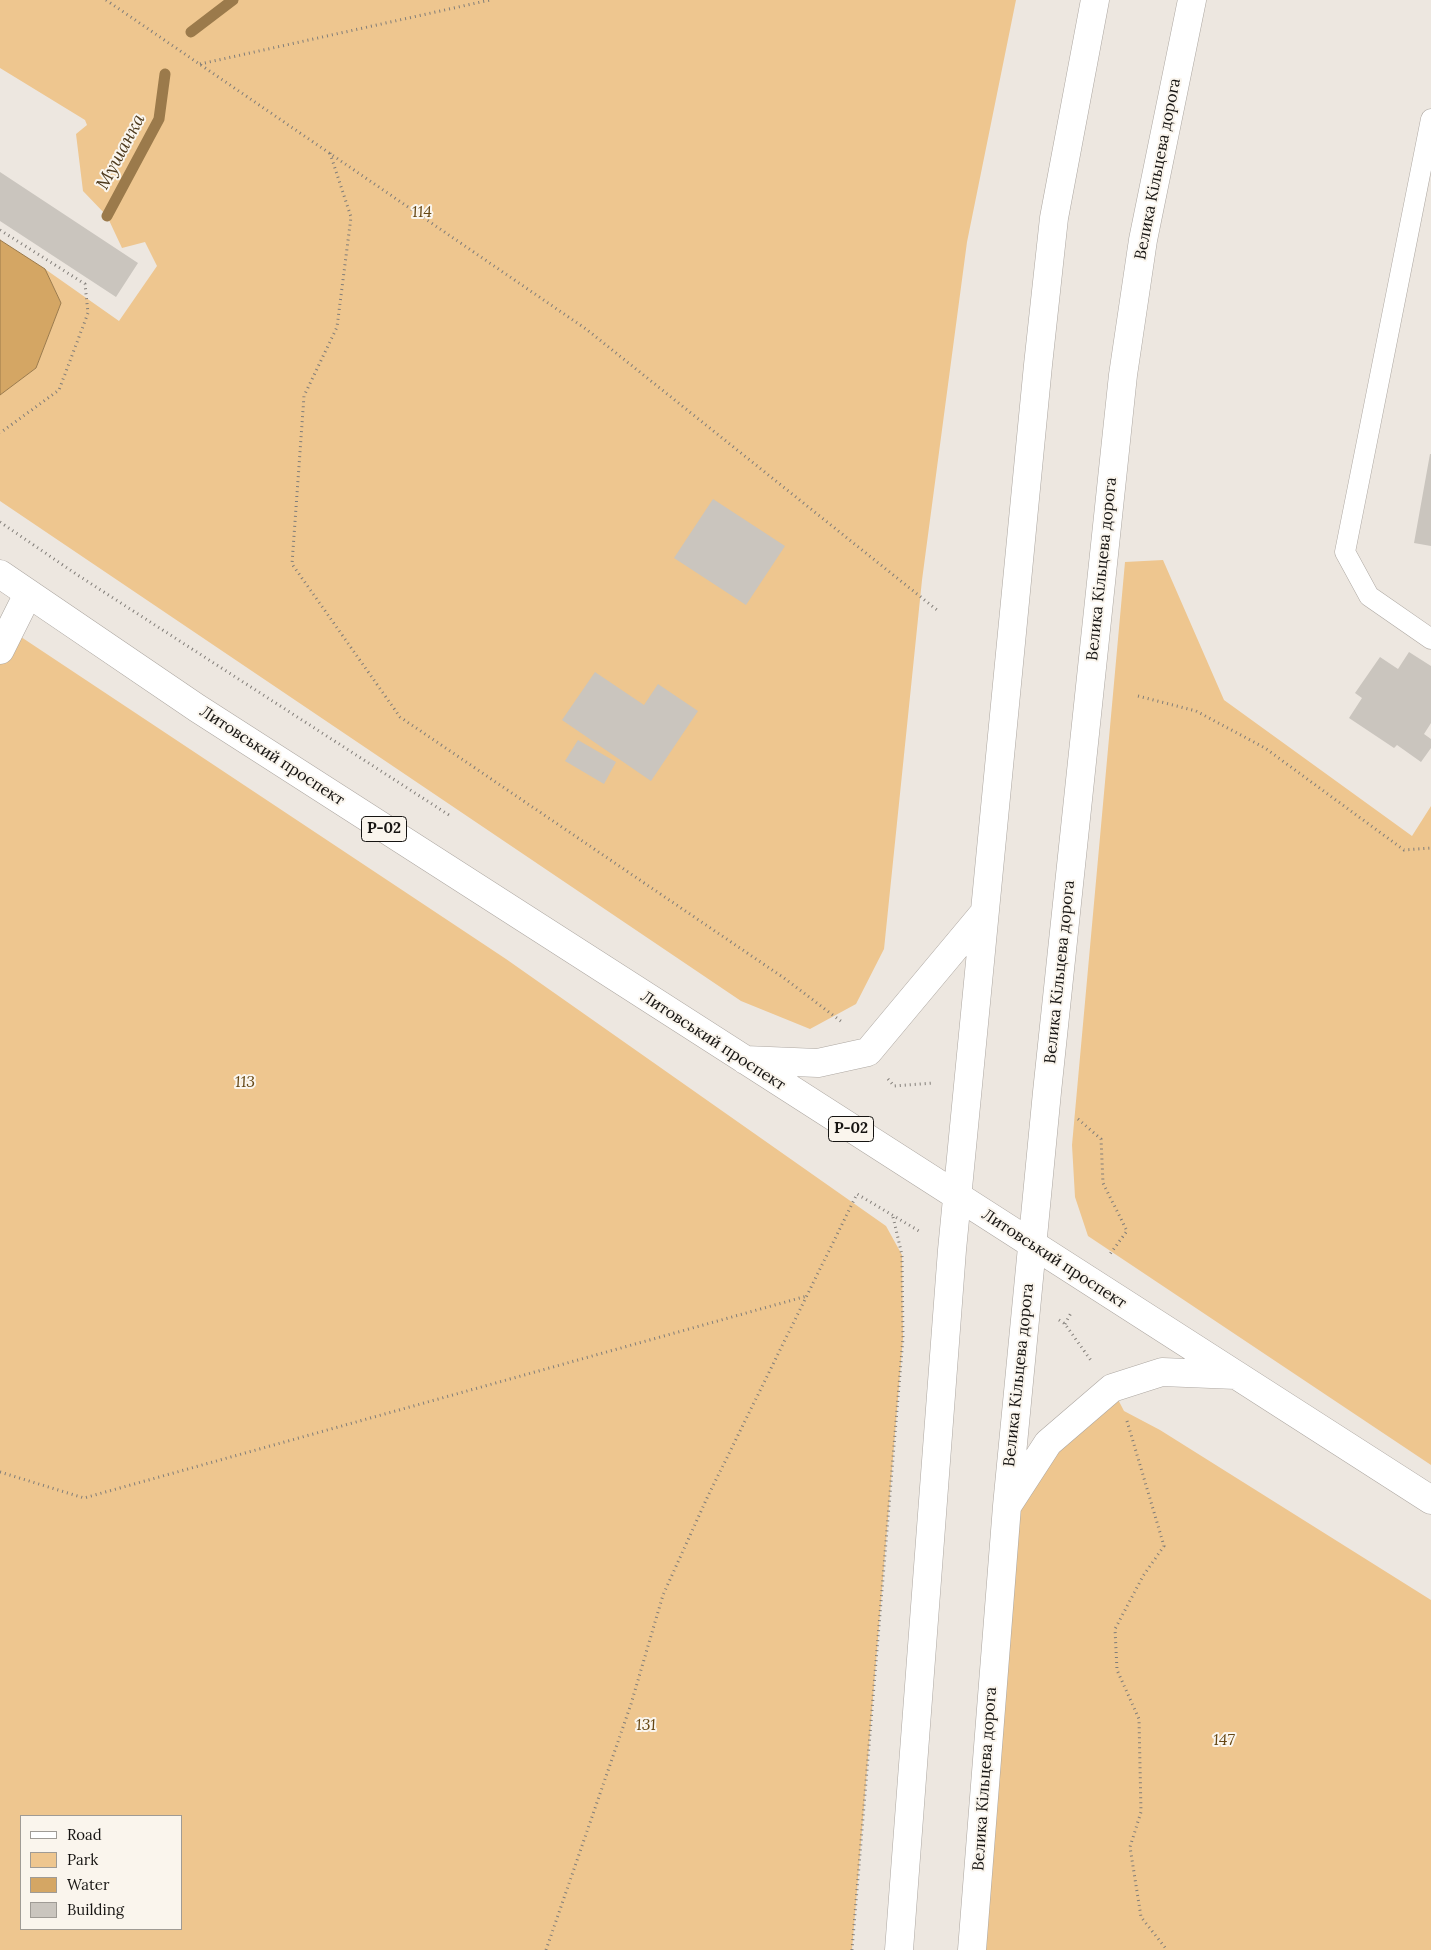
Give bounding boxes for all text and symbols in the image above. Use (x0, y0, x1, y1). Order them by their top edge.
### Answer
street label: Велика Кільцева дорога (1131, 77, 1185, 261)
water label: Мушанка (92, 111, 150, 193)
park label: 114 (412, 202, 432, 222)
street label: Велика Кільцева дорога (1083, 476, 1121, 662)
street label: Литовський проспект (196, 702, 348, 810)
road number: Р-02 (362, 816, 406, 842)
street label: Велика Кільцева дорога (1041, 879, 1079, 1065)
street label: Литовський проспект (637, 987, 789, 1095)
park label: 113 (235, 1072, 255, 1092)
road number: Р-02 (828, 1116, 874, 1142)
street label: Литовський проспект (978, 1205, 1130, 1313)
street label: Велика Кільцева дорога (1000, 1282, 1038, 1468)
street label: Велика Кільцева дорога (969, 1686, 1001, 1872)
park label: 131 (636, 1715, 656, 1735)
park label: 147 (1213, 1730, 1235, 1750)
legend (20, 1815, 182, 1930)
text: Road (67, 1825, 102, 1844)
text: Park (67, 1850, 98, 1869)
text: Water (67, 1875, 109, 1894)
text: Building (67, 1900, 124, 1919)

